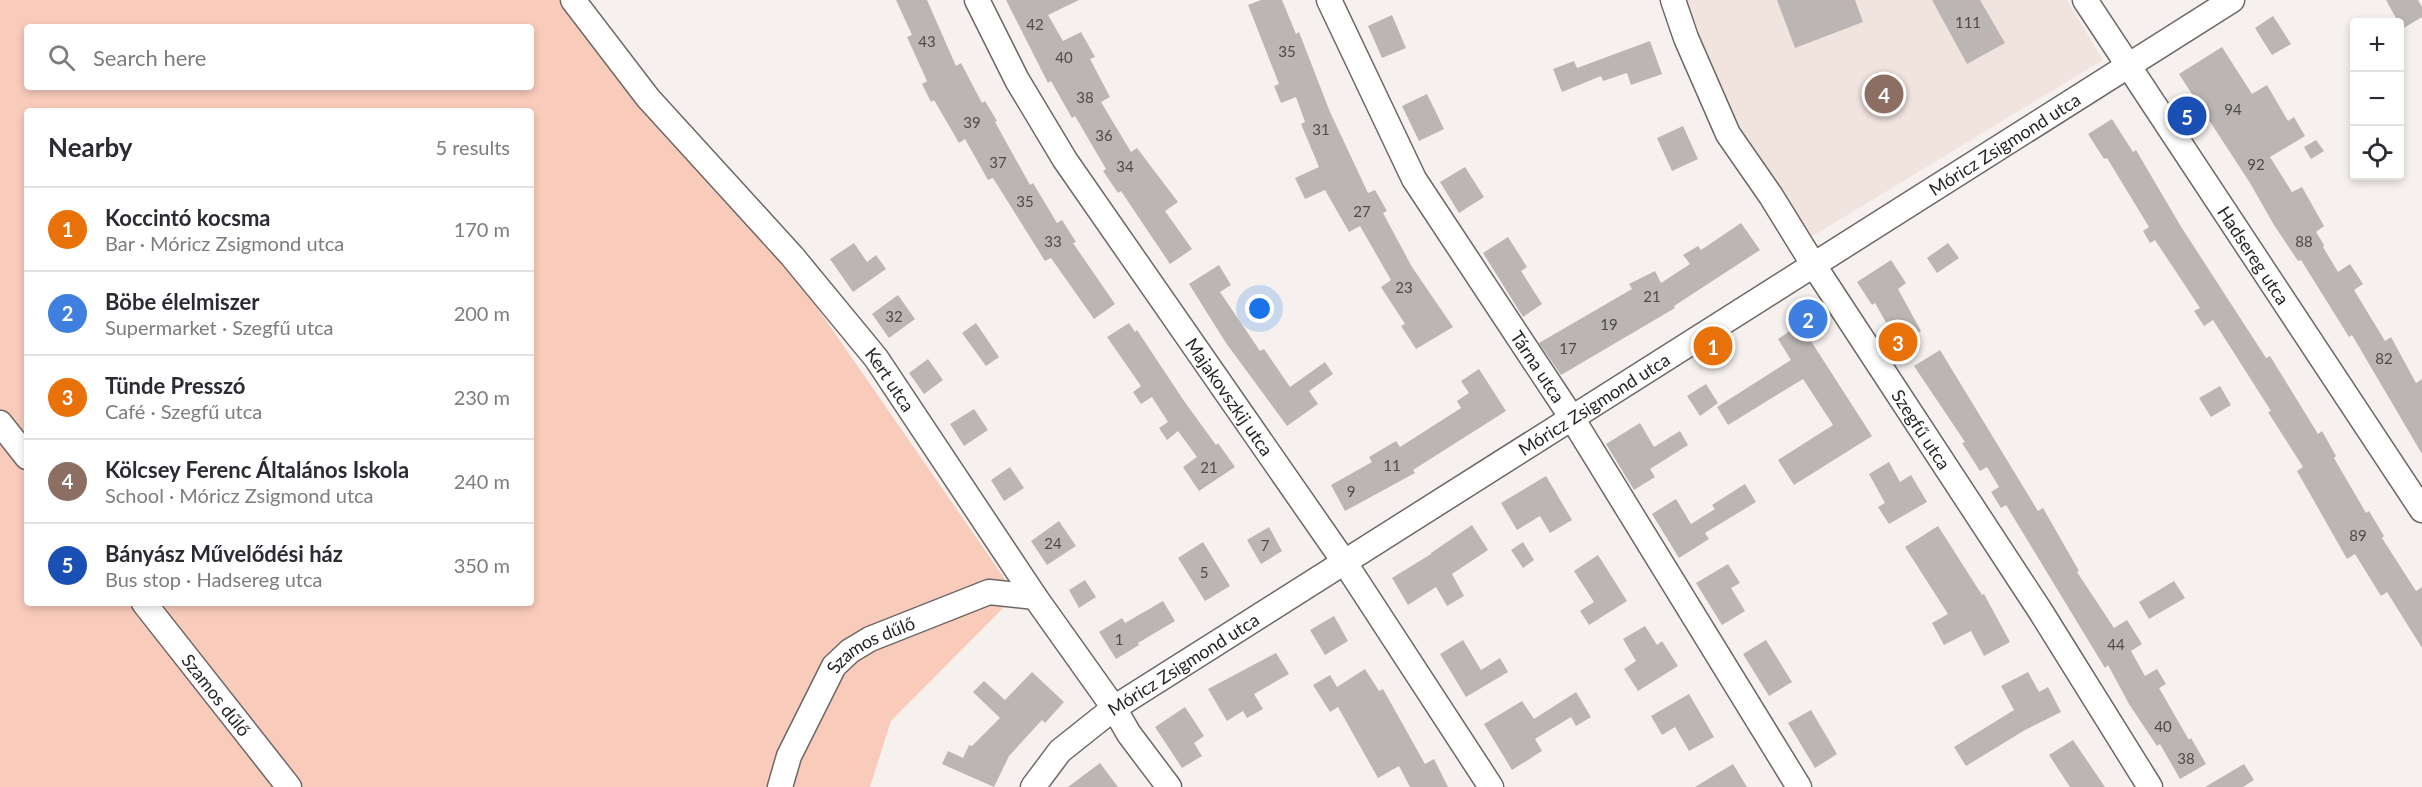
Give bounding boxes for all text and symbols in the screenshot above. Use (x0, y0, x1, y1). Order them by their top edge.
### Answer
house number: 111 (1955, 13, 1981, 31)
house number: 42 (1026, 15, 1044, 33)
map controls (2350, 18, 2404, 180)
button: + (2350, 18, 2404, 72)
search box (24, 24, 534, 90)
house number: 43 (918, 32, 936, 50)
icon: search (45, 41, 78, 74)
house number: 35 (1278, 42, 1296, 60)
text: Search here (93, 44, 206, 71)
house number: 40 (1055, 48, 1073, 66)
pin: 4 (1864, 72, 1904, 116)
button: − (2350, 72, 2404, 126)
house number: 38 (1076, 88, 1094, 106)
street label: Móricz Zsigmond utca (1925, 88, 2084, 200)
pin: 5 (2168, 94, 2206, 138)
house number: 94 (2224, 100, 2242, 118)
house number: 39 (963, 113, 981, 131)
house number: 31 (1312, 120, 1330, 138)
house number: 36 (1095, 126, 1113, 144)
button: locate (2350, 126, 2404, 180)
text: Nearby (48, 131, 133, 163)
text: 5 results (435, 135, 510, 159)
house number: 37 (989, 153, 1007, 171)
house number: 92 (2247, 155, 2265, 173)
house number: 34 (1116, 157, 1134, 175)
house number: 35 (1016, 192, 1034, 210)
house number: 27 (1353, 202, 1371, 220)
street label: Hadsereg utca (2213, 202, 2294, 309)
text: Koccintó kocsma (105, 204, 271, 231)
text: 1 (62, 217, 73, 241)
text: 170 m (454, 217, 510, 241)
text: Bar · Móricz Zsigmond utca (105, 231, 344, 255)
house number: 33 (1044, 232, 1062, 250)
house number: 88 (2295, 232, 2313, 250)
house number: 23 (1395, 278, 1413, 296)
house number: 21 (1643, 287, 1661, 305)
text: Böbe élelmiszer (105, 288, 260, 315)
your location (1245, 294, 1274, 323)
pin: 2 (1788, 296, 1828, 342)
text: 2 (62, 301, 73, 325)
text: 200 m (454, 301, 510, 325)
house number: 32 (885, 307, 903, 325)
text: Supermarket · Szegfű utca (105, 315, 334, 339)
house number: 19 (1600, 315, 1618, 333)
pin: 3 (1878, 320, 1918, 364)
pin: 1 (1694, 324, 1732, 368)
street label: Tárna utca (1506, 326, 1570, 407)
street label: Majakovszkij utca (1181, 333, 1278, 460)
house number: 17 (1559, 339, 1577, 357)
street label: Kert utca (861, 343, 919, 416)
street label: Móricz Zsigmond utca (1514, 348, 1674, 460)
house number: 82 (2375, 349, 2393, 367)
text: Tünde Presszó (105, 372, 246, 399)
text: 3 (62, 385, 73, 409)
text: 230 m (454, 385, 510, 409)
street label: Szegfű utca (1887, 385, 1956, 474)
text: Café · Szegfű utca (105, 399, 262, 423)
text: Kölcsey Ferenc Általános Iskola (105, 456, 409, 483)
house number: 11 (1383, 456, 1401, 474)
house number: 21 (1200, 458, 1218, 476)
text: 4 (62, 469, 73, 493)
text: 240 m (454, 469, 510, 493)
house number: 9 (1347, 482, 1355, 500)
text: School · Móricz Zsigmond utca (105, 483, 374, 507)
house number: 89 (2349, 526, 2367, 544)
house number: 24 (1044, 534, 1062, 552)
house number: 7 (1261, 536, 1270, 554)
text: Bányász Művelődési ház (105, 540, 343, 567)
text: 5 (62, 553, 73, 577)
text: 350 m (454, 553, 510, 577)
house number: 5 (1200, 563, 1208, 581)
text: Bus stop · Hadsereg utca (105, 567, 322, 591)
street label: Móricz Zsigmond utca (1103, 608, 1263, 720)
street label: Szamos dűlő (821, 611, 918, 676)
house number: 1 (1115, 630, 1123, 648)
house number: 44 (2107, 635, 2125, 653)
street label: Szamos dűlő (177, 649, 256, 740)
house number: 40 (2154, 717, 2172, 735)
house number: 38 (2177, 749, 2195, 767)

